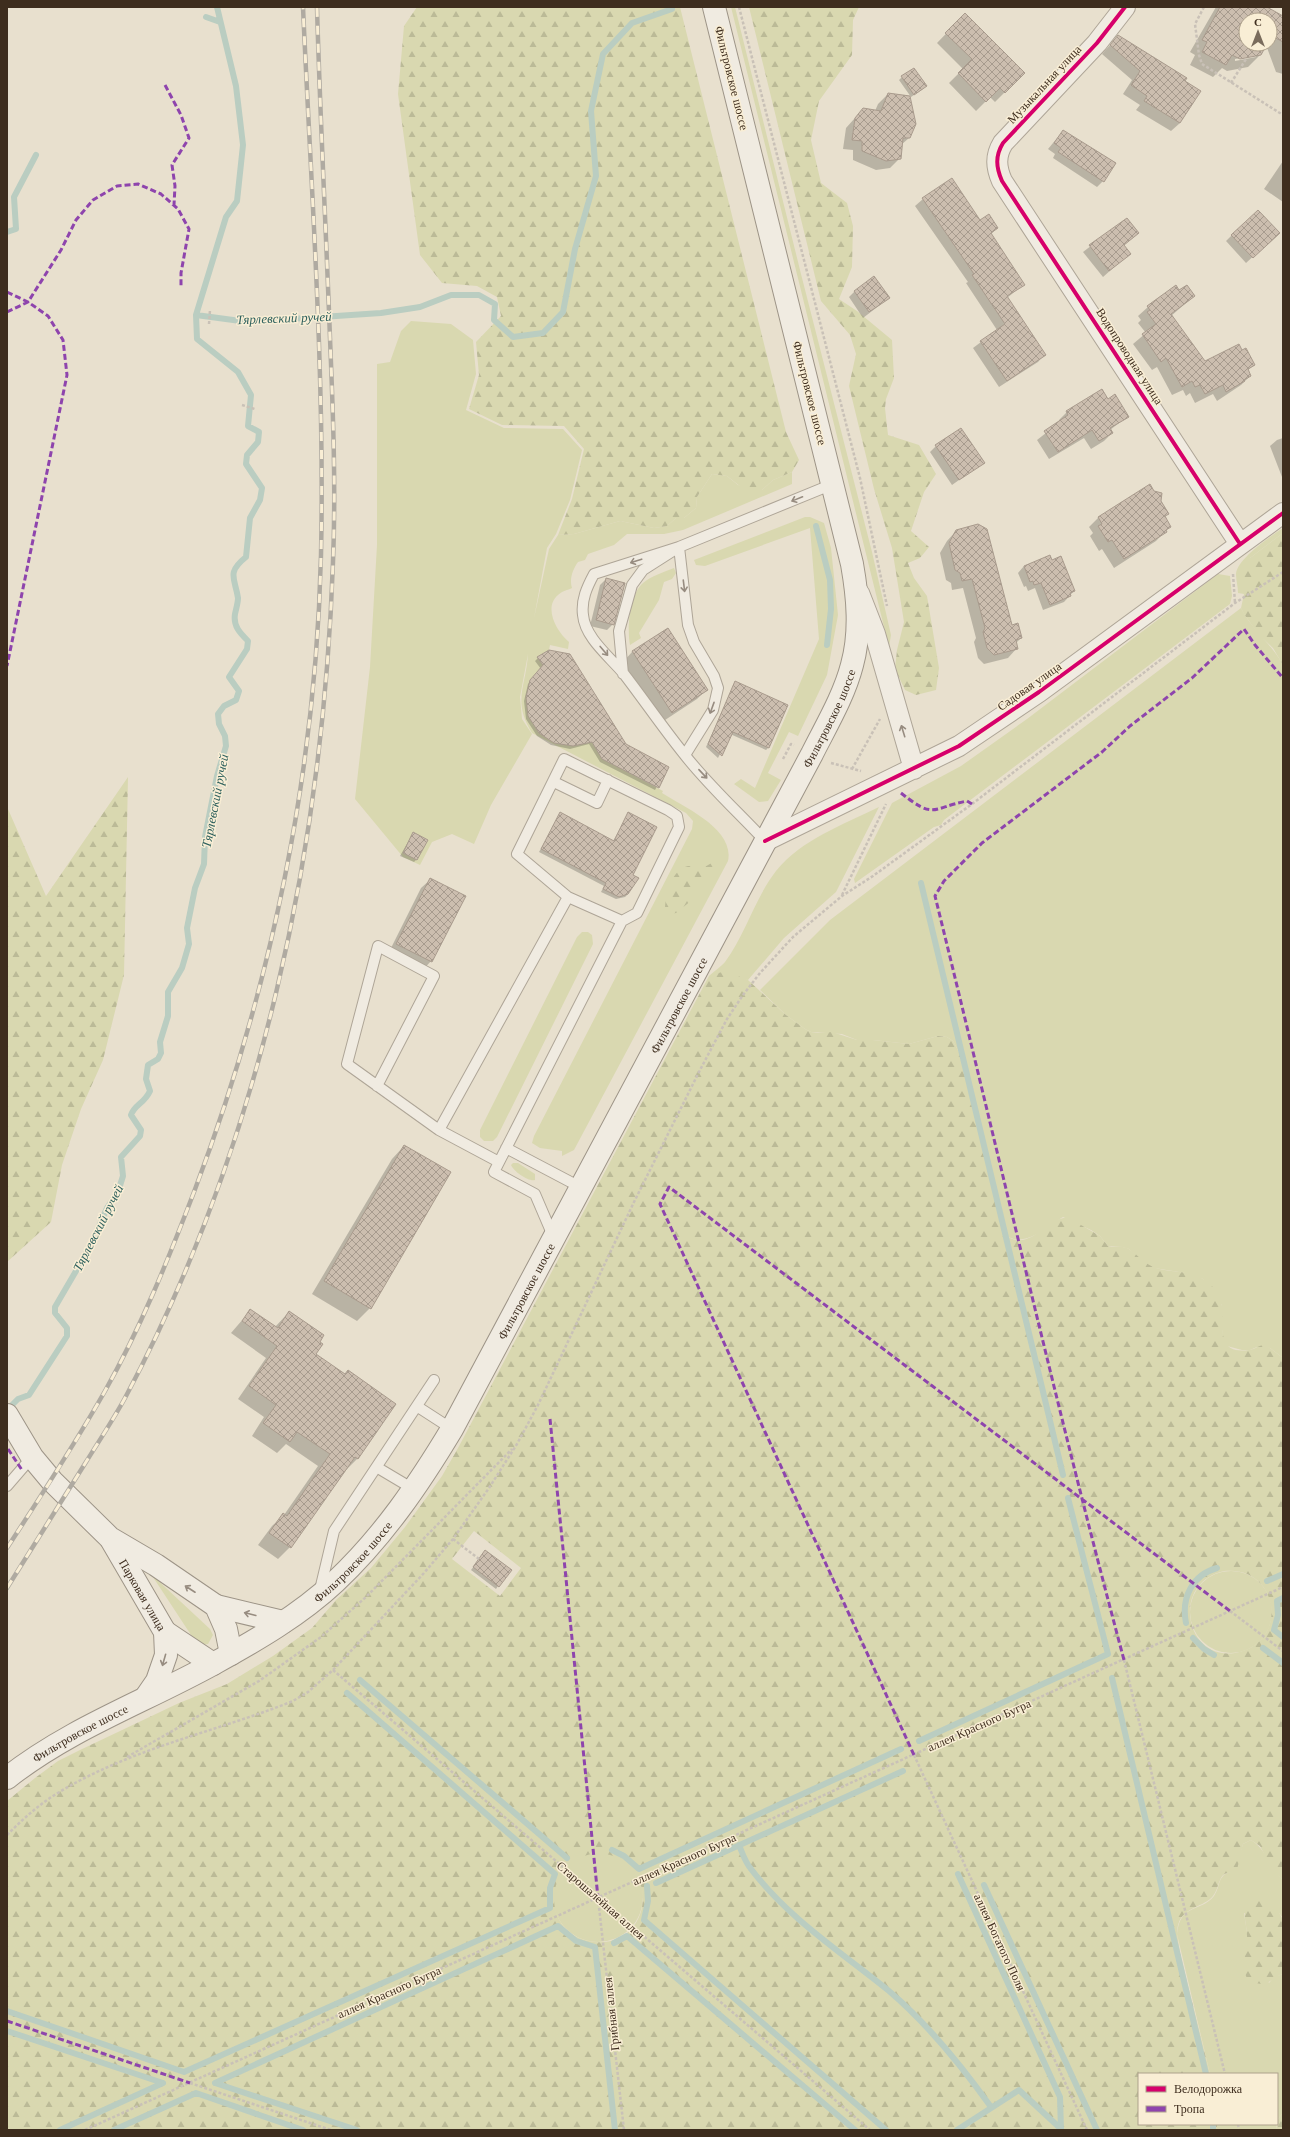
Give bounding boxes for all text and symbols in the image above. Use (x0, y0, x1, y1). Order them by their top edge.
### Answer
north arrow (1238, 12, 1278, 52)
text: С (1254, 15, 1262, 29)
street label: Фильтровское шоссе (712, 24, 752, 132)
street label: Музыкальная улица (1004, 41, 1085, 126)
street label: Водопроводная улица (1093, 305, 1167, 408)
water label: Тярлевский ручей (236, 308, 332, 328)
street label: Фильтровское шоссе (790, 339, 830, 447)
one-way arrow (791, 496, 803, 503)
one-way arrow (630, 558, 643, 565)
one-way arrow (680, 579, 688, 592)
one-way arrow (600, 646, 609, 656)
street label: Садовая улица (994, 658, 1065, 714)
street label: Фильтровское шоссе (799, 667, 858, 770)
one-way arrow (708, 701, 716, 713)
one-way arrow (899, 725, 906, 738)
water label: Тярлевский ручей (198, 752, 233, 849)
one-way arrow (698, 769, 707, 779)
street label: Фильтровское шоссе (646, 954, 710, 1056)
water label: Тярлевский ручей (69, 1181, 127, 1274)
street label: Фильтровское шоссе (494, 1240, 557, 1342)
street label: Фильтровское шоссе (310, 1518, 395, 1605)
street label: Парковая улица (116, 1556, 170, 1634)
one-way arrow (184, 1585, 196, 1593)
one-way arrow (244, 1610, 257, 1617)
one-way arrow (160, 1654, 167, 1667)
street label: аллея Красного Бугра (925, 1695, 1034, 1755)
street label: Фильтровское шоссе (29, 1700, 130, 1765)
street label: аллея Красного Бугра (630, 1829, 739, 1889)
street label: Старошалейная аллея (554, 1858, 649, 1943)
street label: аллея Богатого Поля (971, 1891, 1029, 1993)
street label: аллея Красного Бугра (335, 1962, 444, 2022)
street label: Грибная аллея (600, 1976, 622, 2051)
legend (1138, 2073, 1278, 2125)
text: Велодорожка (1174, 2081, 1243, 2096)
text: Тропа (1174, 2101, 1205, 2116)

